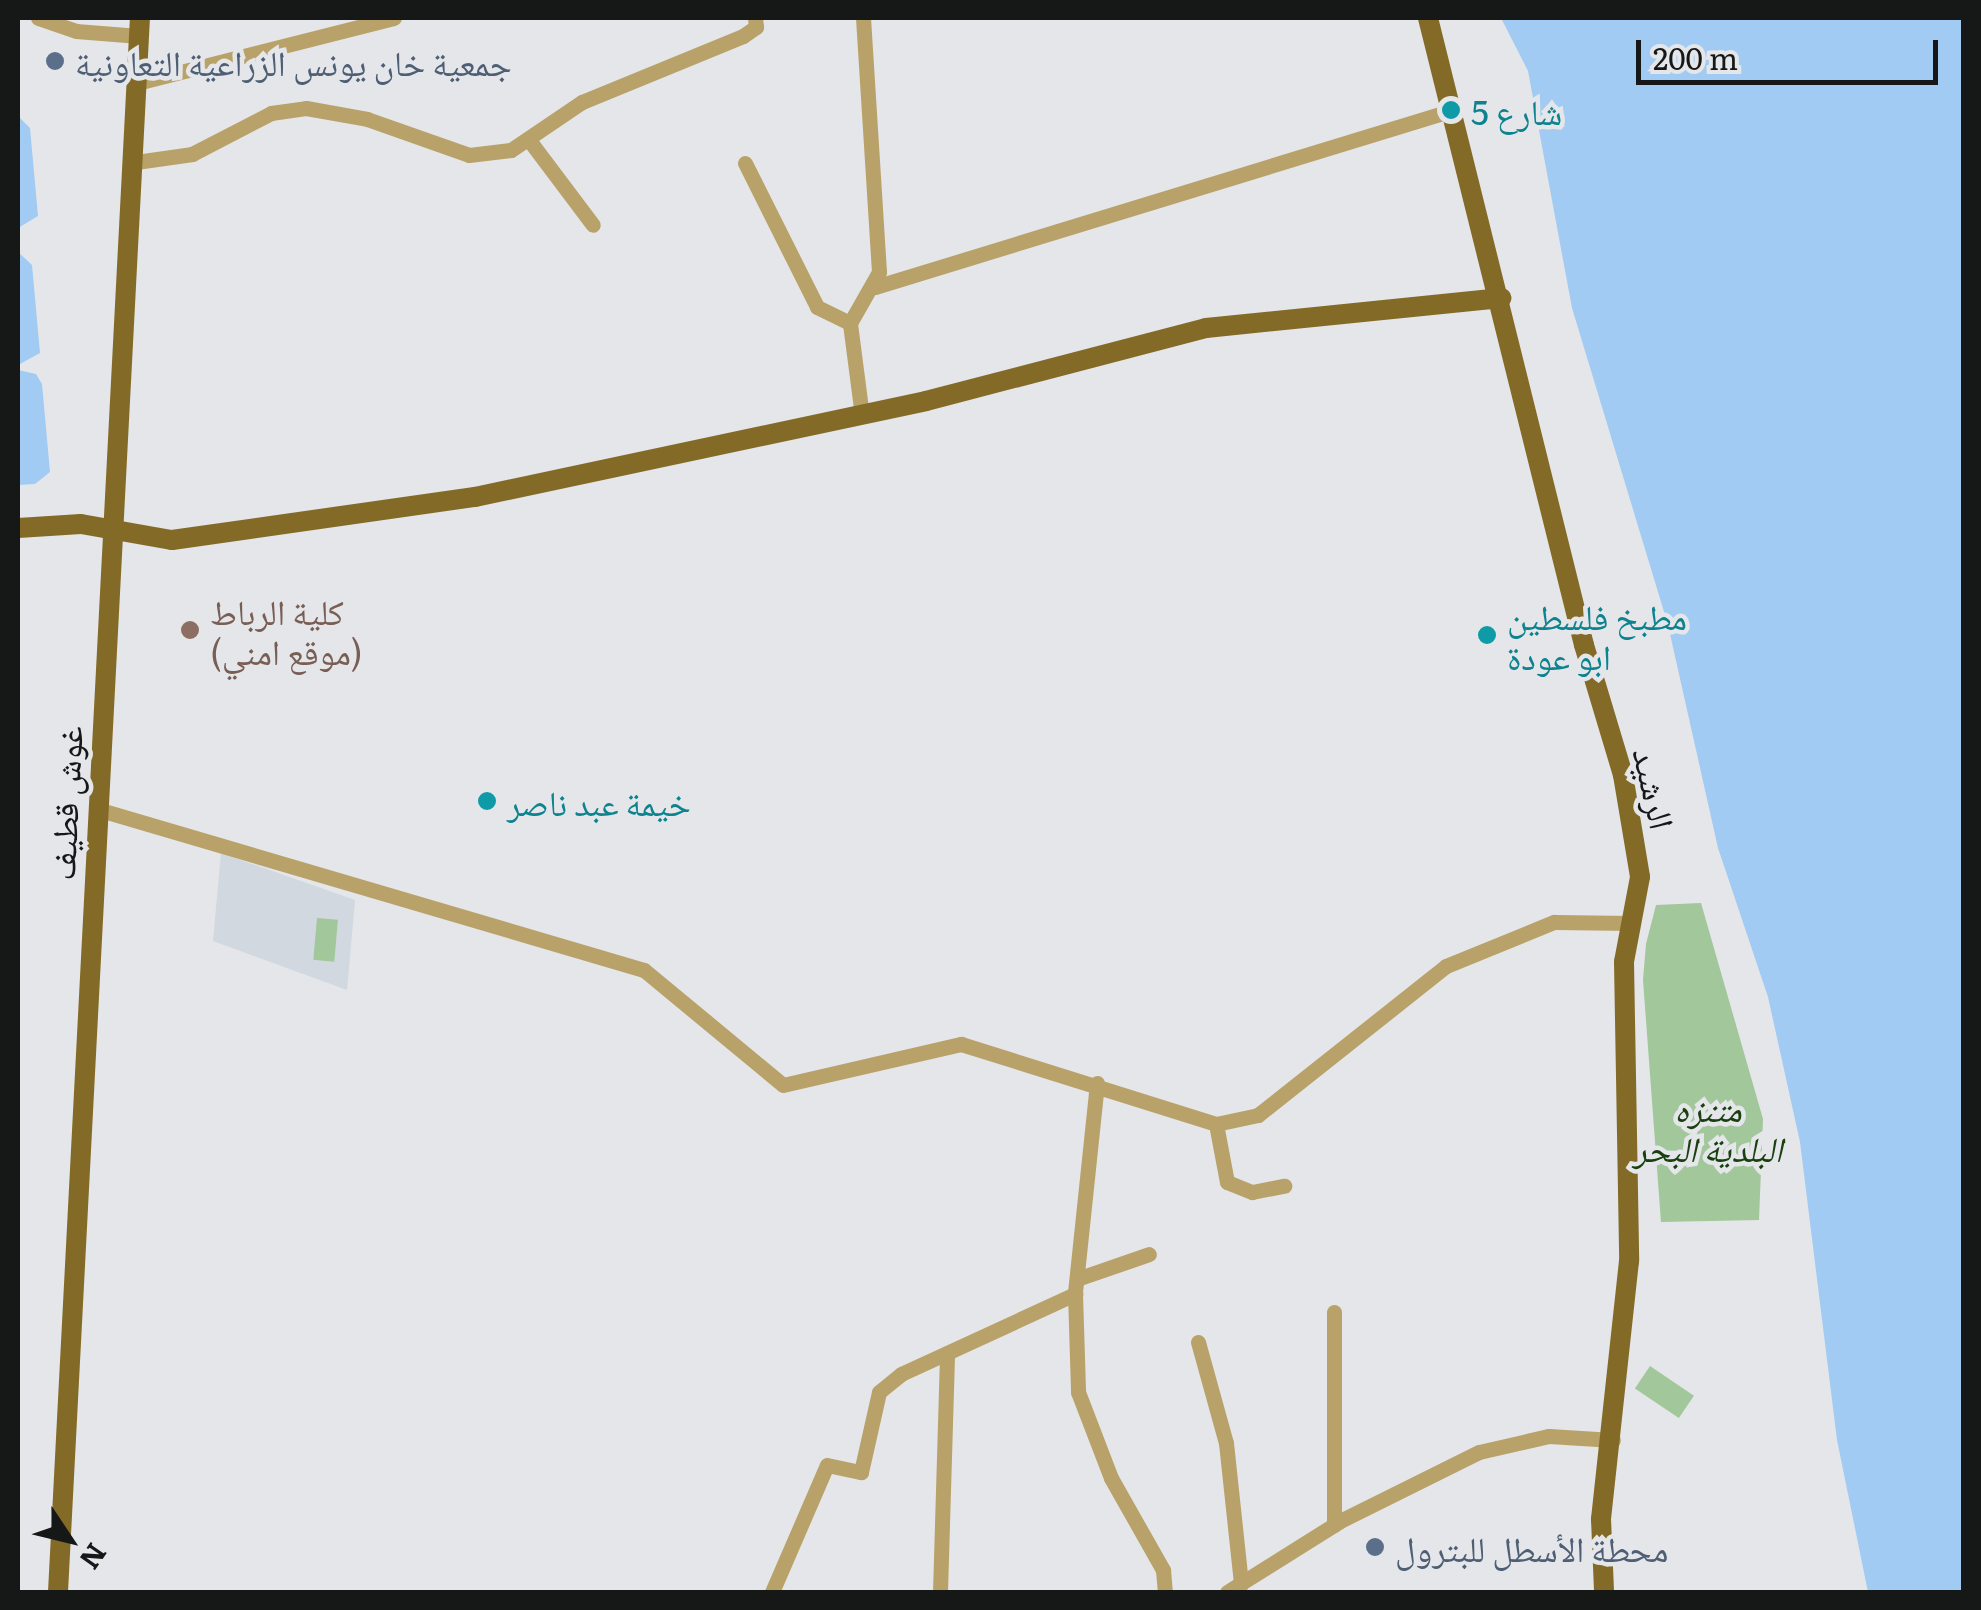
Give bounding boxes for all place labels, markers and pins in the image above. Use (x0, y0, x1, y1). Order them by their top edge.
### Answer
place label: جمعية خان يونس الزراعية التعاونية (75, 40, 512, 82)
marker: جمعية خان يونس الزراعية التعاونية (44, 50, 66, 72)
place label: شارع 5 (1471, 89, 1562, 131)
marker: شارع 5 (1440, 99, 1462, 121)
place label: كلية الرباط (موقع امني) (210, 589, 363, 671)
place label: مطبخ فلسطين ابو عودة (1507, 594, 1687, 676)
marker: كلية الرباط (موقع امني) (179, 619, 201, 641)
marker: مطبخ فلسطين ابو عودة (1476, 624, 1498, 646)
place label: خيمة عبد ناصر (507, 780, 691, 822)
marker: خيمة عبد ناصر (476, 790, 498, 812)
place label: محطة الأسطل للبترول (1395, 1526, 1668, 1568)
marker: محطة الأسطل للبترول (1364, 1536, 1386, 1558)

